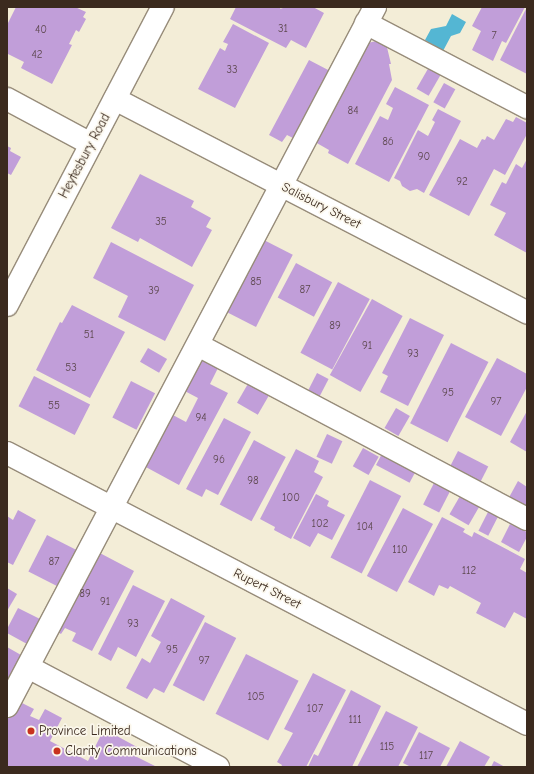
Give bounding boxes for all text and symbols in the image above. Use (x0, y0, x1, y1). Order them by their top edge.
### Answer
house number: 31 (278, 22, 288, 36)
house number: 40 (35, 23, 47, 37)
house number: 7 (491, 29, 497, 43)
house number: 42 (31, 48, 43, 62)
house number: 33 (226, 63, 238, 77)
house number: 84 (348, 104, 358, 118)
street label: Heytesbury Road (56, 111, 114, 201)
house number: 86 (382, 135, 394, 149)
house number: 90 (418, 150, 430, 164)
house number: 92 (456, 175, 468, 189)
street label: Salisbury Street (279, 179, 363, 233)
house number: 35 (155, 215, 167, 229)
house number: 85 (250, 275, 262, 289)
house number: 87 (300, 283, 310, 297)
house number: 39 (148, 284, 160, 298)
house number: 89 (329, 319, 341, 333)
house number: 51 (84, 328, 94, 342)
house number: 91 (362, 339, 372, 353)
house number: 93 (407, 347, 419, 361)
house number: 53 (65, 361, 77, 375)
house number: 95 (442, 386, 454, 400)
house number: 97 (490, 395, 502, 409)
house number: 55 (48, 399, 60, 413)
house number: 94 (195, 411, 207, 425)
house number: 96 (213, 453, 225, 467)
house number: 98 (247, 474, 259, 488)
house number: 100 (282, 491, 300, 505)
house number: 102 (312, 517, 328, 531)
house number: 104 (357, 520, 373, 534)
house number: 110 (392, 543, 408, 557)
house number: 87 (49, 555, 59, 569)
house number: 112 (462, 564, 476, 578)
street label: Rupert Street (231, 565, 303, 613)
house number: 89 (79, 587, 91, 601)
house number: 91 (100, 595, 110, 609)
house number: 93 (127, 617, 139, 631)
house number: 95 (166, 643, 178, 657)
house number: 97 (198, 654, 210, 668)
house number: 105 (247, 690, 265, 704)
house number: 107 (307, 702, 323, 716)
house number: 111 (348, 713, 362, 727)
place label: Province Limited (39, 723, 131, 739)
marker: Province Limited (26, 726, 36, 736)
house number: 115 (380, 740, 394, 754)
place label: Clarity Communications (65, 743, 197, 759)
marker: Clarity Communications (52, 746, 62, 756)
house number: 117 (419, 749, 433, 763)

